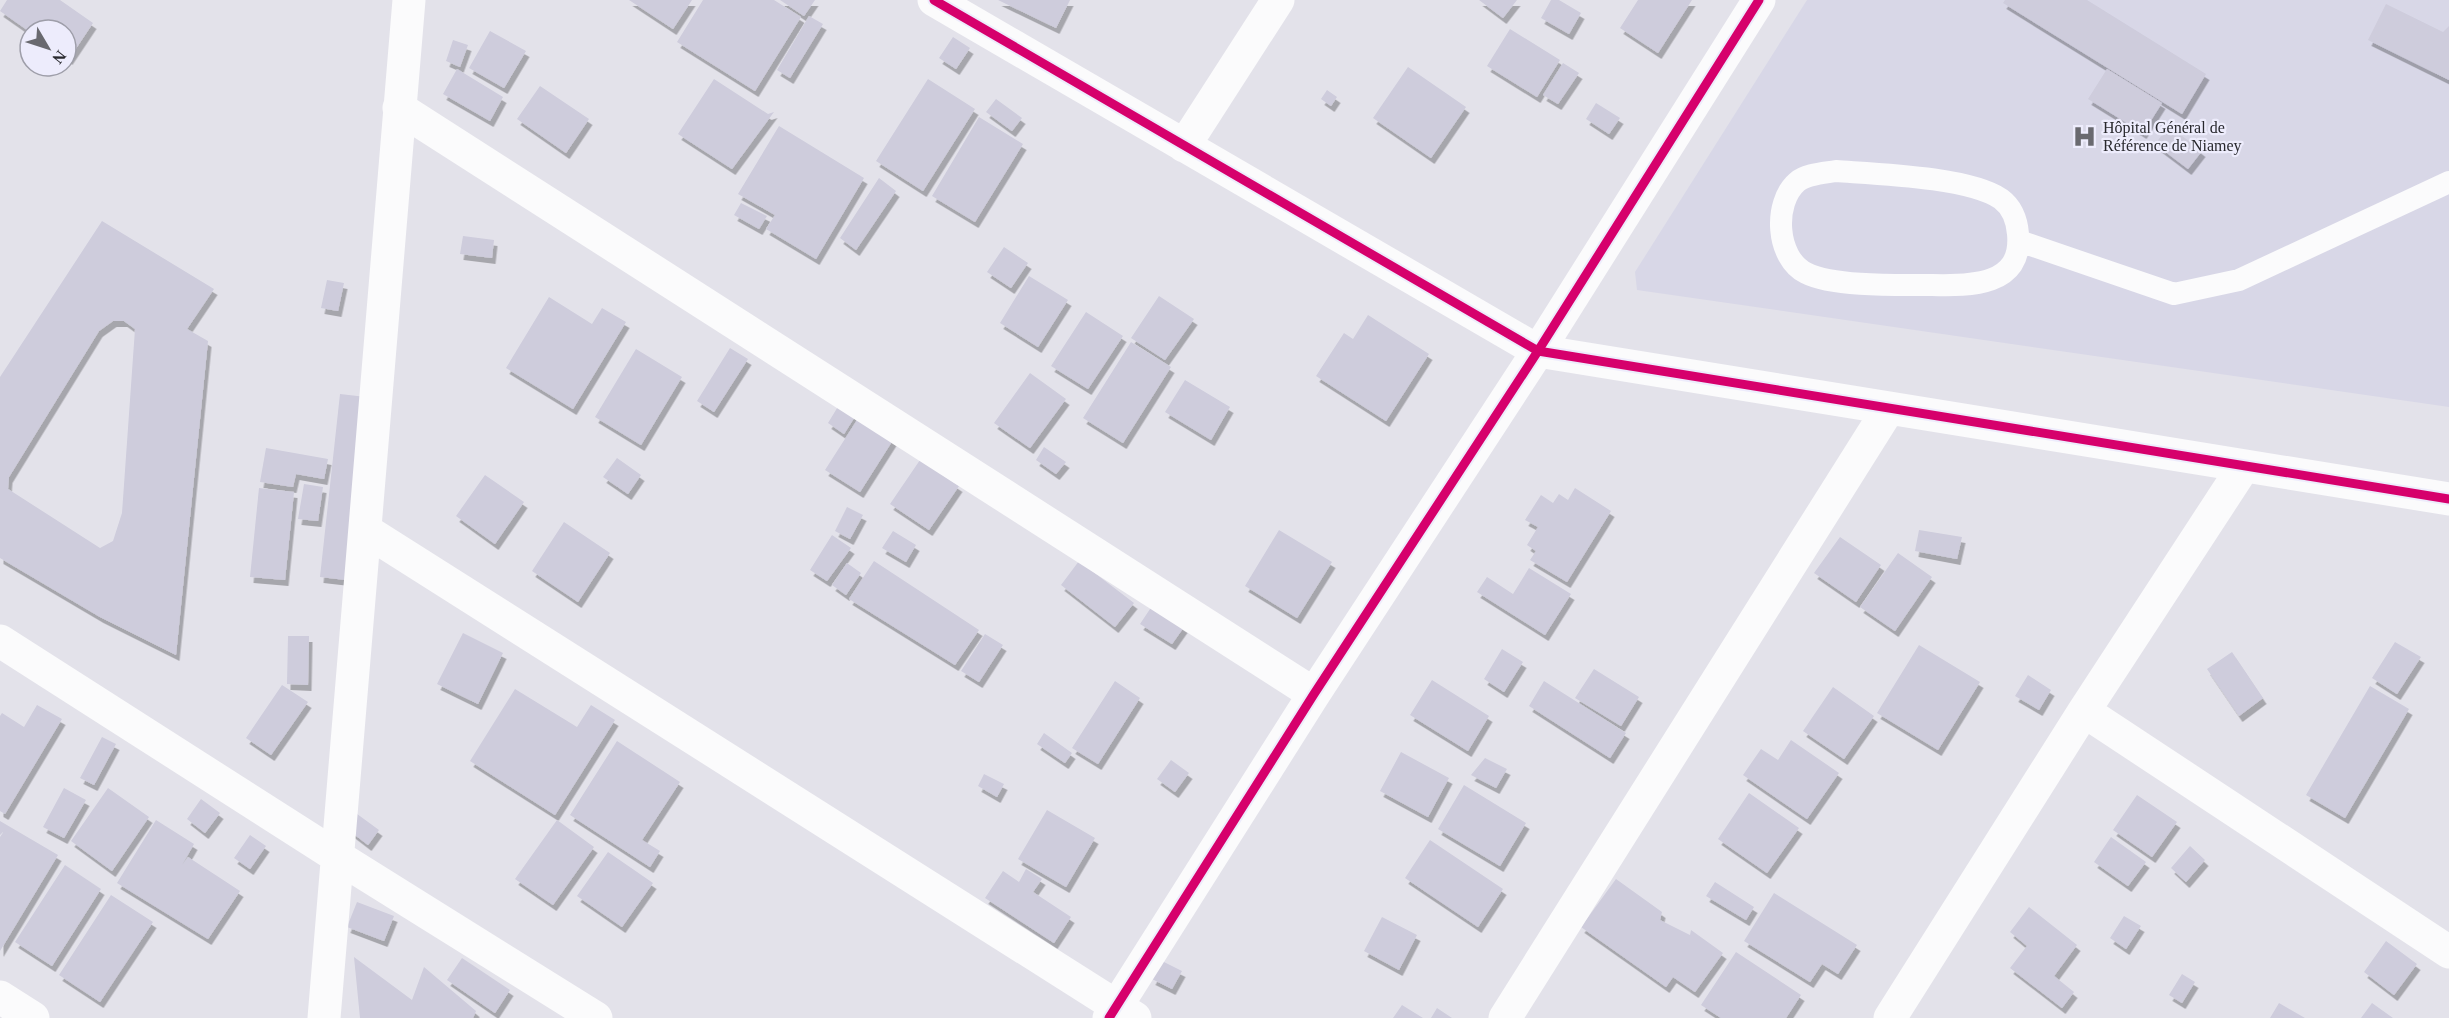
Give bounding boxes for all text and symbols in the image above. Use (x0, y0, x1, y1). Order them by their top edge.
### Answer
north arrow (18, 18, 78, 78)
text: N (49, 47, 70, 67)
place label: Hôpital Général de Référence de Niamey (2103, 119, 2242, 155)
hospital icon: Hôpital Général de Référence de Niamey (2072, 123, 2098, 149)

